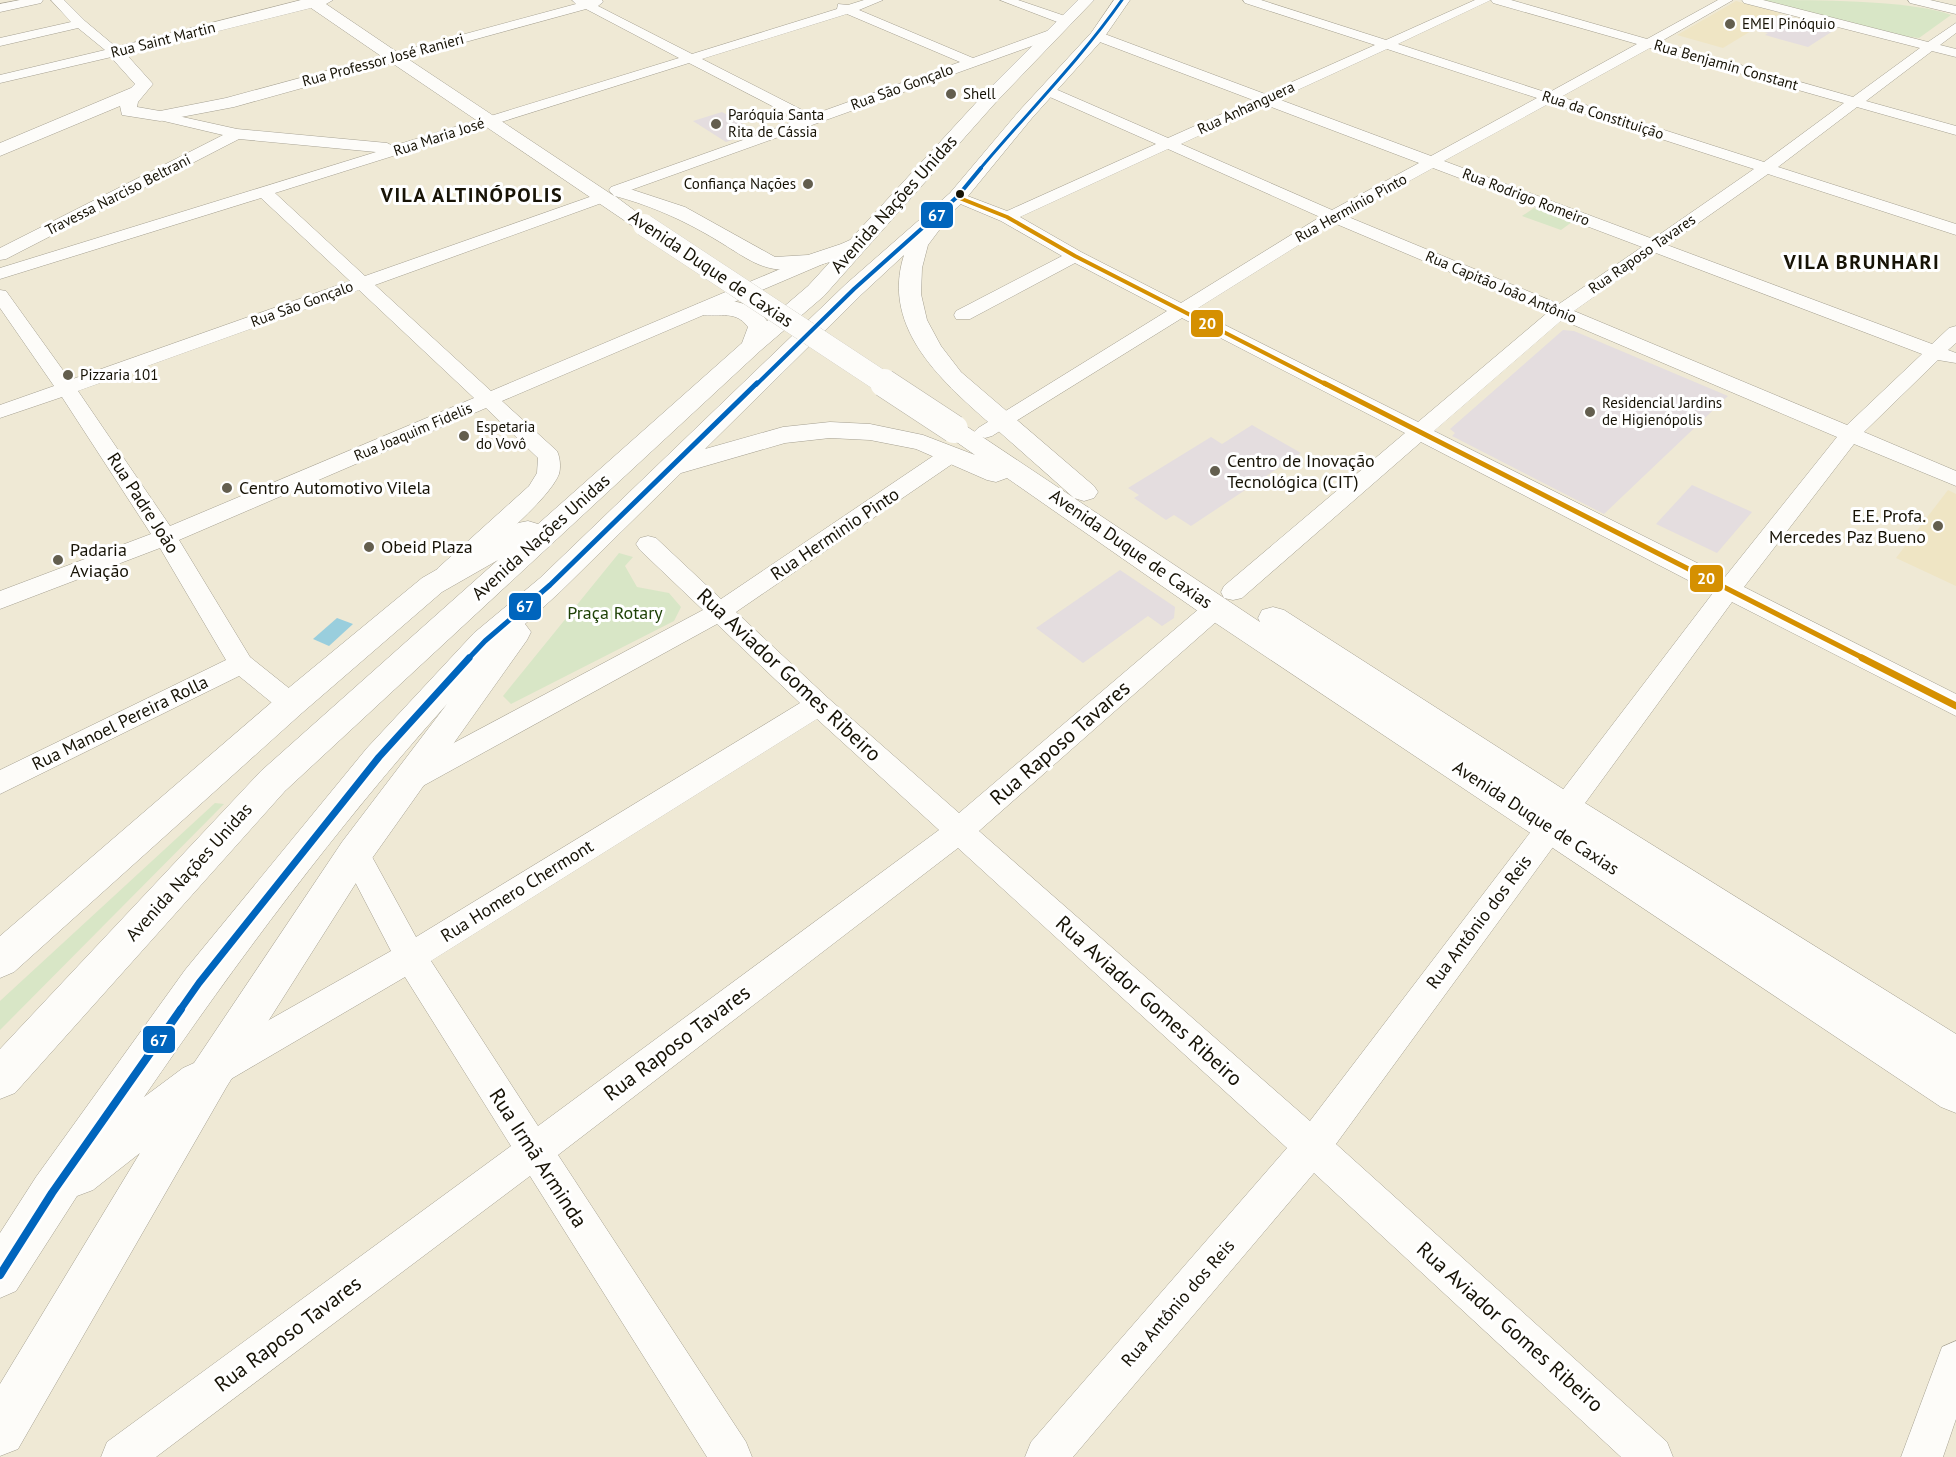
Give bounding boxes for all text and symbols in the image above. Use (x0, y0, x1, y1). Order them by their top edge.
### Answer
place label: EMEI Pinóquio (1742, 14, 1835, 33)
street label: Rua Saint Martin (109, 17, 217, 62)
marker: EMEI Pinóquio (1723, 17, 1737, 31)
street label: Rua Professor José Ranieri (300, 29, 466, 90)
street label: Rua Benjamin Constant (1652, 35, 1800, 94)
street label: Rua São Gonçalo (848, 59, 956, 114)
street label: Rua Anhanguera (1194, 77, 1297, 138)
place label: Shell (963, 84, 996, 103)
street label: Rua da Constituição (1540, 86, 1666, 143)
marker: Shell (944, 87, 958, 101)
place label: Paróquia Santa Rita de Cássia (728, 105, 824, 141)
street label: Rua Maria José (391, 113, 487, 160)
marker: Paróquia Santa Rita de Cássia (709, 117, 723, 131)
street label: Avenida Nações Unidas (825, 130, 962, 278)
street label: Travessa Narciso Beltrani (42, 150, 194, 239)
street label: Rua Rodrigo Romeiro (1460, 163, 1593, 230)
street label: Rua Hermínio Pinto (1291, 169, 1410, 246)
place label: Confiança Nações (684, 174, 796, 193)
marker: Confiança Nações (801, 177, 815, 191)
district label: VILA ALTINÓPOLIS (380, 182, 563, 208)
unlabelled marker (954, 188, 966, 200)
line badge: 67 (920, 201, 954, 229)
street label: Avenida Duque de Caxias (625, 205, 798, 332)
text: 67 (928, 205, 946, 225)
street label: Rua Raposo Tavares (1584, 210, 1699, 298)
street label: Rua Capitão João Antônio (1423, 246, 1580, 327)
district label: VILA BRUNHARI (1783, 249, 1940, 275)
street label: Rua São Gonçalo (248, 276, 356, 331)
line badge: 20 (1190, 309, 1224, 338)
text: 20 (1198, 313, 1216, 333)
place label: Pizzaria 101 (80, 365, 158, 384)
marker: Pizzaria 101 (61, 368, 75, 382)
place label: Residencial Jardins de Higienópolis (1602, 393, 1722, 429)
street label: Rua Joaquim Fidelis (351, 398, 475, 465)
marker: Residencial Jardins de Higienópolis (1583, 405, 1597, 419)
place label: Espetaria do Vovô (476, 417, 535, 453)
marker: Espetaria do Vovô (457, 429, 471, 443)
street label: Rua Padre João (102, 448, 185, 557)
place label: Centro de Inovação Tecnológica (CIT) (1227, 449, 1375, 493)
marker: Centro de Inovação Tecnológica (CIT) (1208, 464, 1222, 478)
street label: Avenida Nações Unidas (467, 468, 615, 605)
place label: Centro Automotivo Vilela (239, 476, 431, 499)
marker: Centro Automotivo Vilela (220, 481, 234, 495)
street label: Rua Herminio Pinto (766, 482, 903, 585)
street label: Avenida Duque de Caxias (1045, 484, 1217, 614)
place label: E.E. Profa. Mercedes Paz Bueno (1769, 504, 1926, 548)
marker: E.E. Profa. Mercedes Paz Bueno (1931, 519, 1945, 533)
place label: Obeid Plaza (381, 535, 473, 558)
place label: Padaria Aviação (70, 538, 129, 582)
marker: Obeid Plaza (362, 540, 376, 554)
marker: Padaria Aviação (51, 553, 65, 567)
line badge: 20 (1689, 564, 1724, 593)
text: 20 (1697, 568, 1715, 588)
street label: Rua Aviador Gomes Ribeiro (691, 582, 887, 767)
line badge: 67 (508, 592, 542, 621)
text: 67 (516, 596, 534, 616)
park label: Praça Rotary (567, 601, 663, 624)
street label: Rua Manoel Pereira Rolla (28, 670, 212, 775)
street label: Rua Raposo Tavares (984, 674, 1135, 811)
street label: Avenida Duque de Caxias (1449, 755, 1624, 880)
street label: Avenida Nações Unidas (120, 798, 257, 946)
street label: Rua Homero Chermont (436, 834, 597, 947)
street label: Rua Antônio dos Reis (1421, 850, 1536, 993)
street label: Rua Aviador Gomes Ribeiro (1050, 909, 1248, 1092)
street label: Rua Raposo Tavares (598, 979, 756, 1107)
line badge: 67 (142, 1025, 176, 1054)
text: 67 (150, 1030, 168, 1050)
street label: Rua Irmã Arminda (483, 1083, 593, 1232)
street label: Rua Antônio dos Reis (1116, 1234, 1239, 1371)
street label: Rua Aviador Gomes Ribeiro (1411, 1235, 1609, 1418)
street label: Rua Raposo Tavares (209, 1270, 367, 1398)

